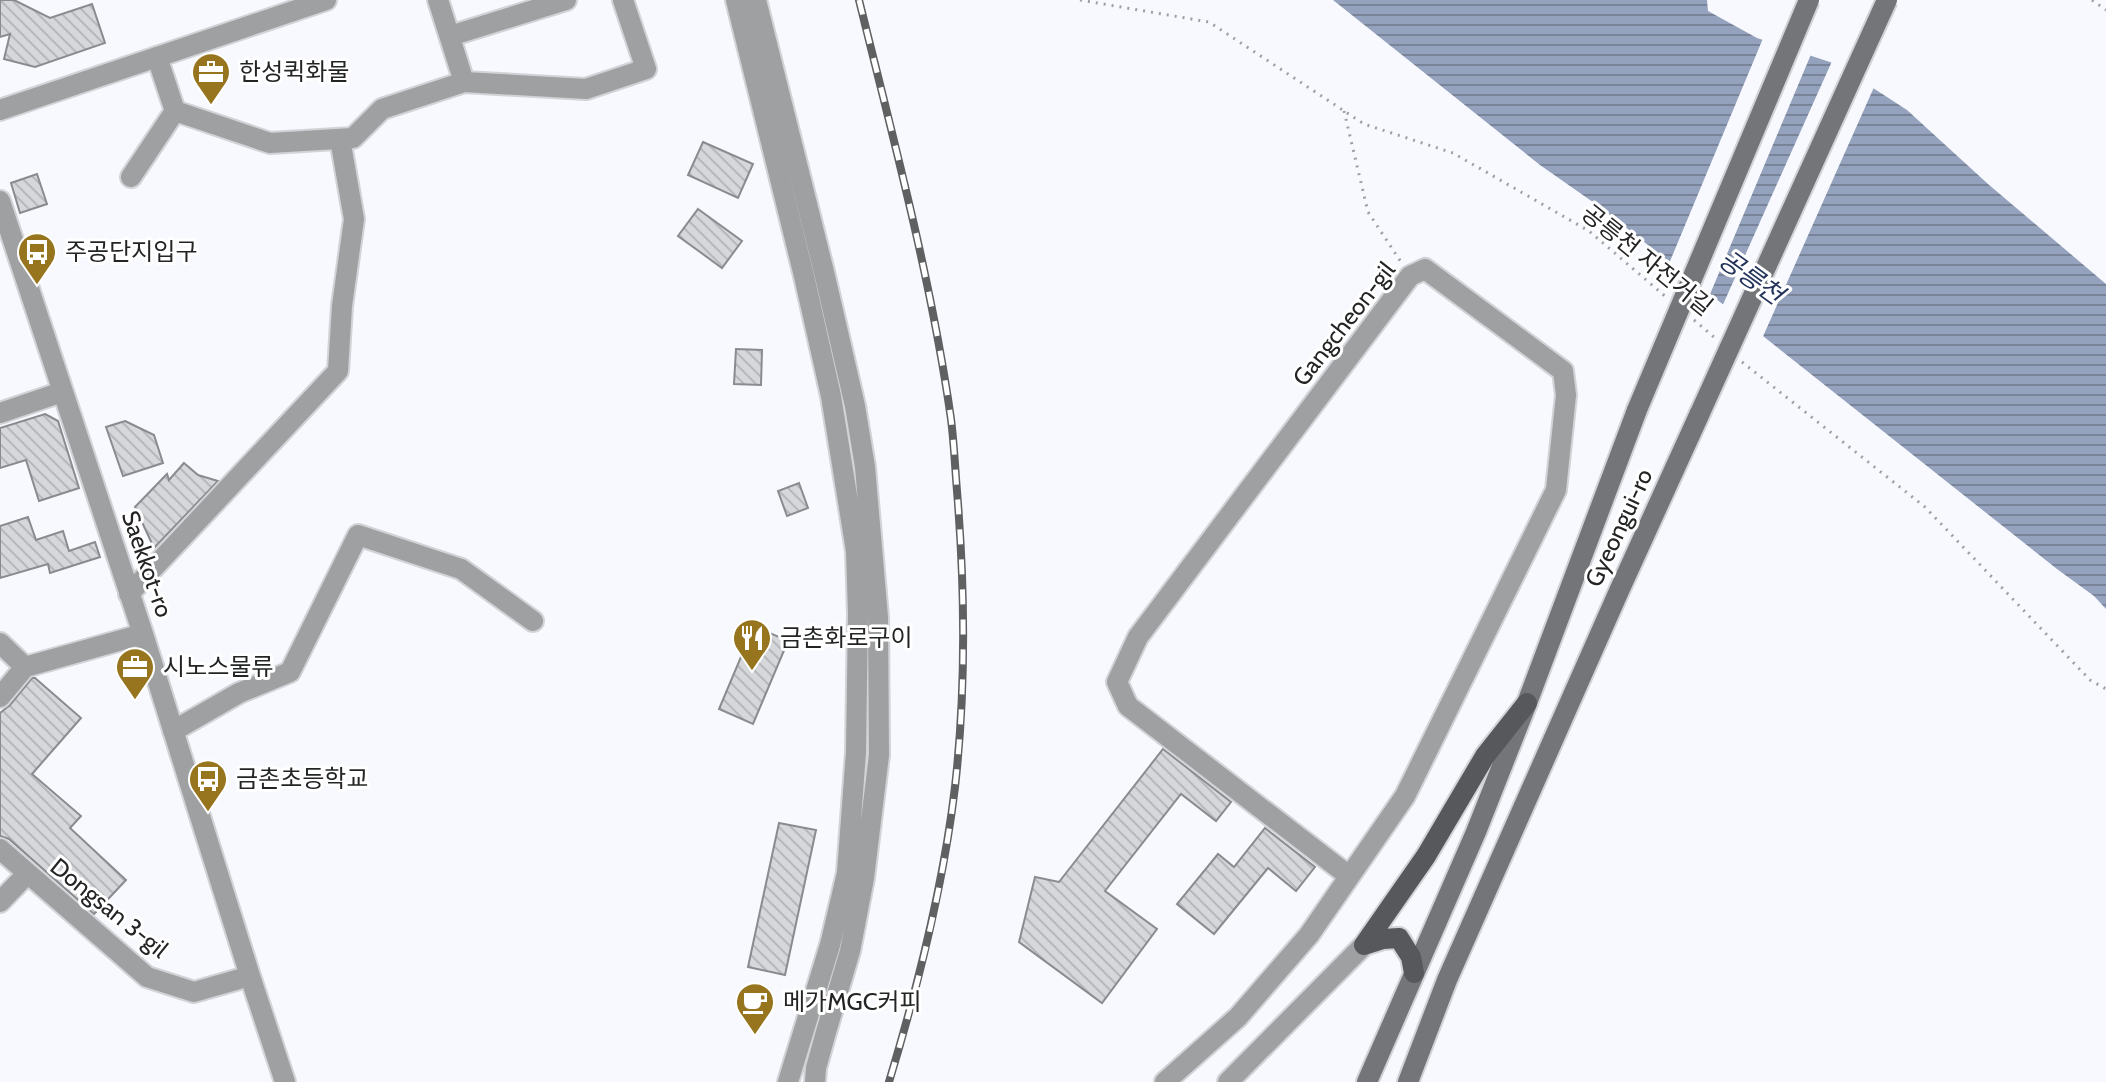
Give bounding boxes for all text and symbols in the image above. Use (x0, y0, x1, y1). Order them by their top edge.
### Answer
office icon: 한성퀵화물 (190, 51, 232, 106)
place label: 한성퀵화물 (239, 57, 349, 86)
street label: 공릉천 자전거길 (1576, 198, 1719, 321)
bus stop icon: 주공단지입구 (16, 231, 58, 286)
place label: 주공단지입구 (65, 237, 197, 266)
water label: 공릉천 (1713, 243, 1792, 313)
street label: Gangcheon-gil (1286, 256, 1401, 391)
street label: Gyeongui-ro (1579, 464, 1658, 591)
street label: Saekkot-ro (116, 507, 179, 621)
restaurant icon: 금촌화로구이 (731, 617, 773, 672)
place label: 금촌화로구이 (780, 623, 912, 652)
office icon: 시노스물류 (114, 646, 156, 701)
place label: 시노스물류 (163, 652, 273, 681)
bus stop icon: 금촌초등학교 (187, 758, 229, 813)
place label: 금촌초등학교 (236, 764, 368, 793)
street label: Dongsan 3-gil (45, 852, 174, 964)
cafe icon: 메가MGC커피 (734, 981, 776, 1036)
place label: 메가MGC커피 (783, 987, 922, 1016)

